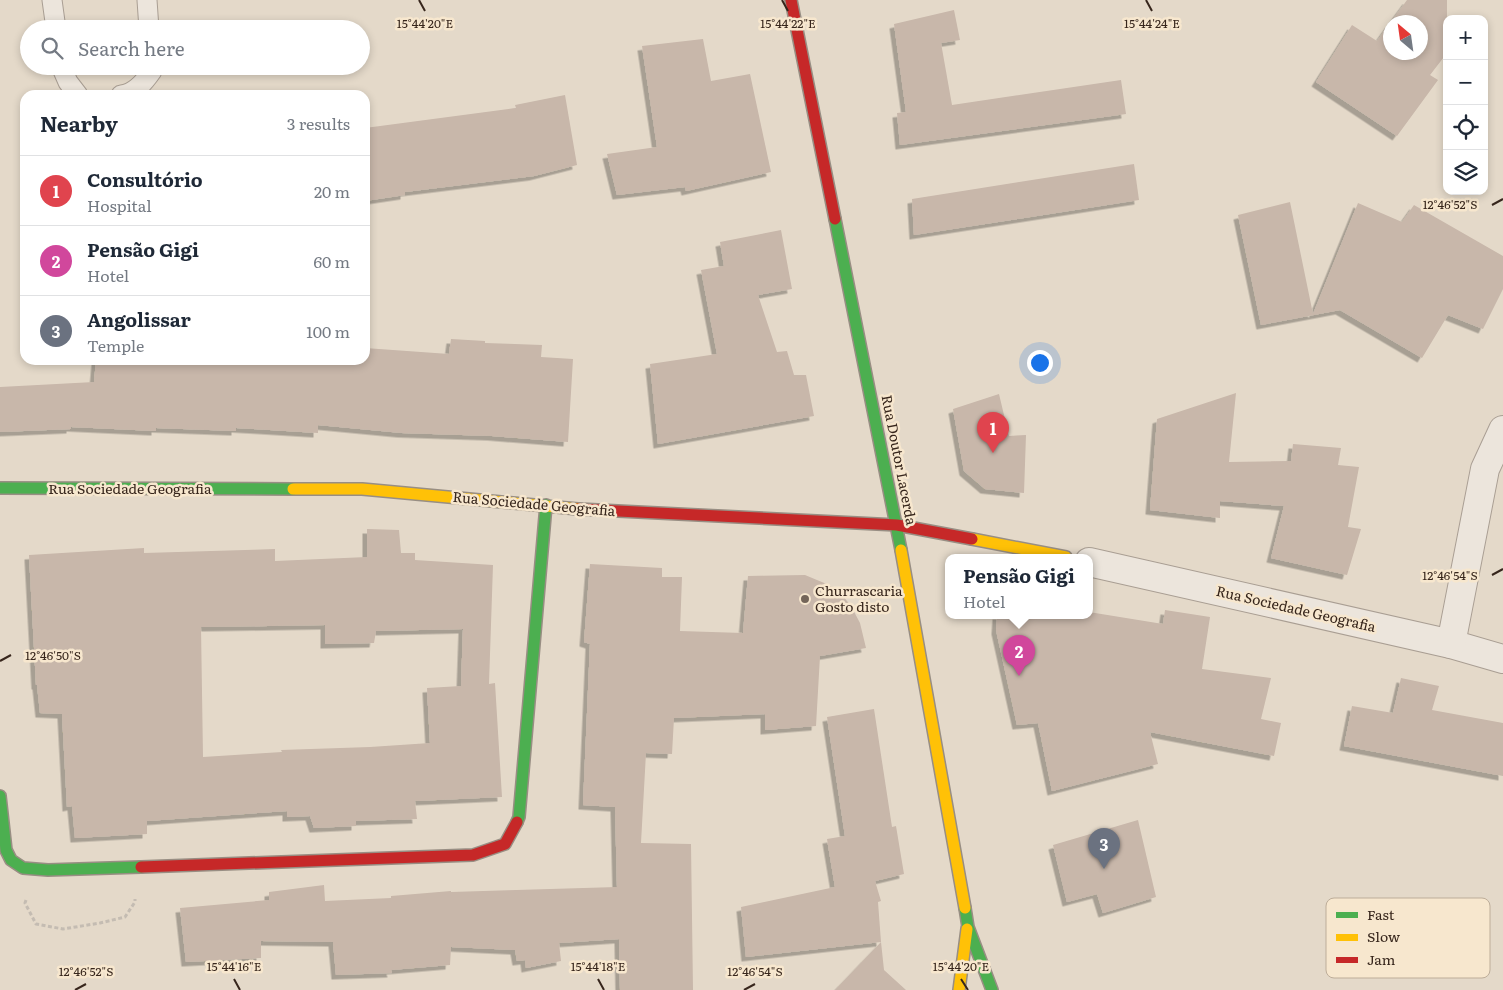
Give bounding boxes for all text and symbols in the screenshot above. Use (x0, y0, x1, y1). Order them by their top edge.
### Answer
text: 15°44'20"E (397, 14, 453, 32)
text: 15°44'22"E (760, 14, 816, 32)
text: 15°44'24"E (1124, 14, 1180, 32)
north arrow (1383, 15, 1428, 60)
map controls (1443, 15, 1488, 195)
button: + (1443, 15, 1488, 60)
search box (20, 20, 370, 75)
icon: search (38, 34, 66, 62)
text: Search here (78, 34, 185, 62)
button: − (1443, 60, 1488, 105)
button: locate (1443, 105, 1488, 150)
text: Nearby (40, 107, 118, 138)
text: 3 results (287, 111, 350, 135)
button: layers (1443, 150, 1488, 195)
text: Consultório (87, 165, 203, 193)
text: 1 (53, 179, 59, 203)
text: 20 m (314, 179, 350, 203)
text: Hospital (87, 193, 152, 217)
text: 12°46'52"S (1423, 195, 1477, 213)
text: Pensão Gigi (87, 235, 199, 263)
text: 2 (52, 249, 60, 273)
text: 60 m (313, 249, 350, 273)
text: Hotel (87, 263, 129, 287)
text: Angolissar (87, 305, 191, 333)
text: 3 (52, 319, 60, 343)
text: 100 m (306, 319, 350, 343)
text: Temple (87, 333, 144, 357)
your location (1027, 350, 1053, 376)
street label: Rua Doutor Lacerda (878, 393, 922, 527)
pin: 1 (977, 412, 1009, 453)
street label: Rua Sociedade Geografia (48, 478, 212, 498)
street label: Rua Sociedade Geografia (452, 486, 617, 520)
popup (945, 554, 1093, 619)
text: Pensão Gigi (963, 561, 1075, 589)
text: 12°46'54"S (1422, 566, 1478, 584)
place label: Churrascaria Gosto disto (815, 580, 903, 616)
street label: Rua Sociedade Geografia (1214, 580, 1378, 636)
text: Hotel (963, 589, 1005, 613)
marker: Churrascaria Gosto disto (799, 593, 811, 605)
pin: 2 (1003, 635, 1035, 676)
text: 12°46'50"S (25, 646, 81, 664)
pin: 3 (1088, 828, 1120, 869)
legend (1326, 898, 1490, 978)
text: Fast (1367, 904, 1395, 924)
text: Slow (1367, 926, 1400, 946)
text: Jam (1367, 949, 1396, 969)
text: 15°44'16"E (207, 957, 262, 975)
text: 15°44'18"E (571, 957, 626, 975)
text: 15°44'20"E (933, 957, 989, 975)
text: 12°46'52"S (59, 962, 113, 980)
text: 12°46'54"S (727, 962, 783, 980)

